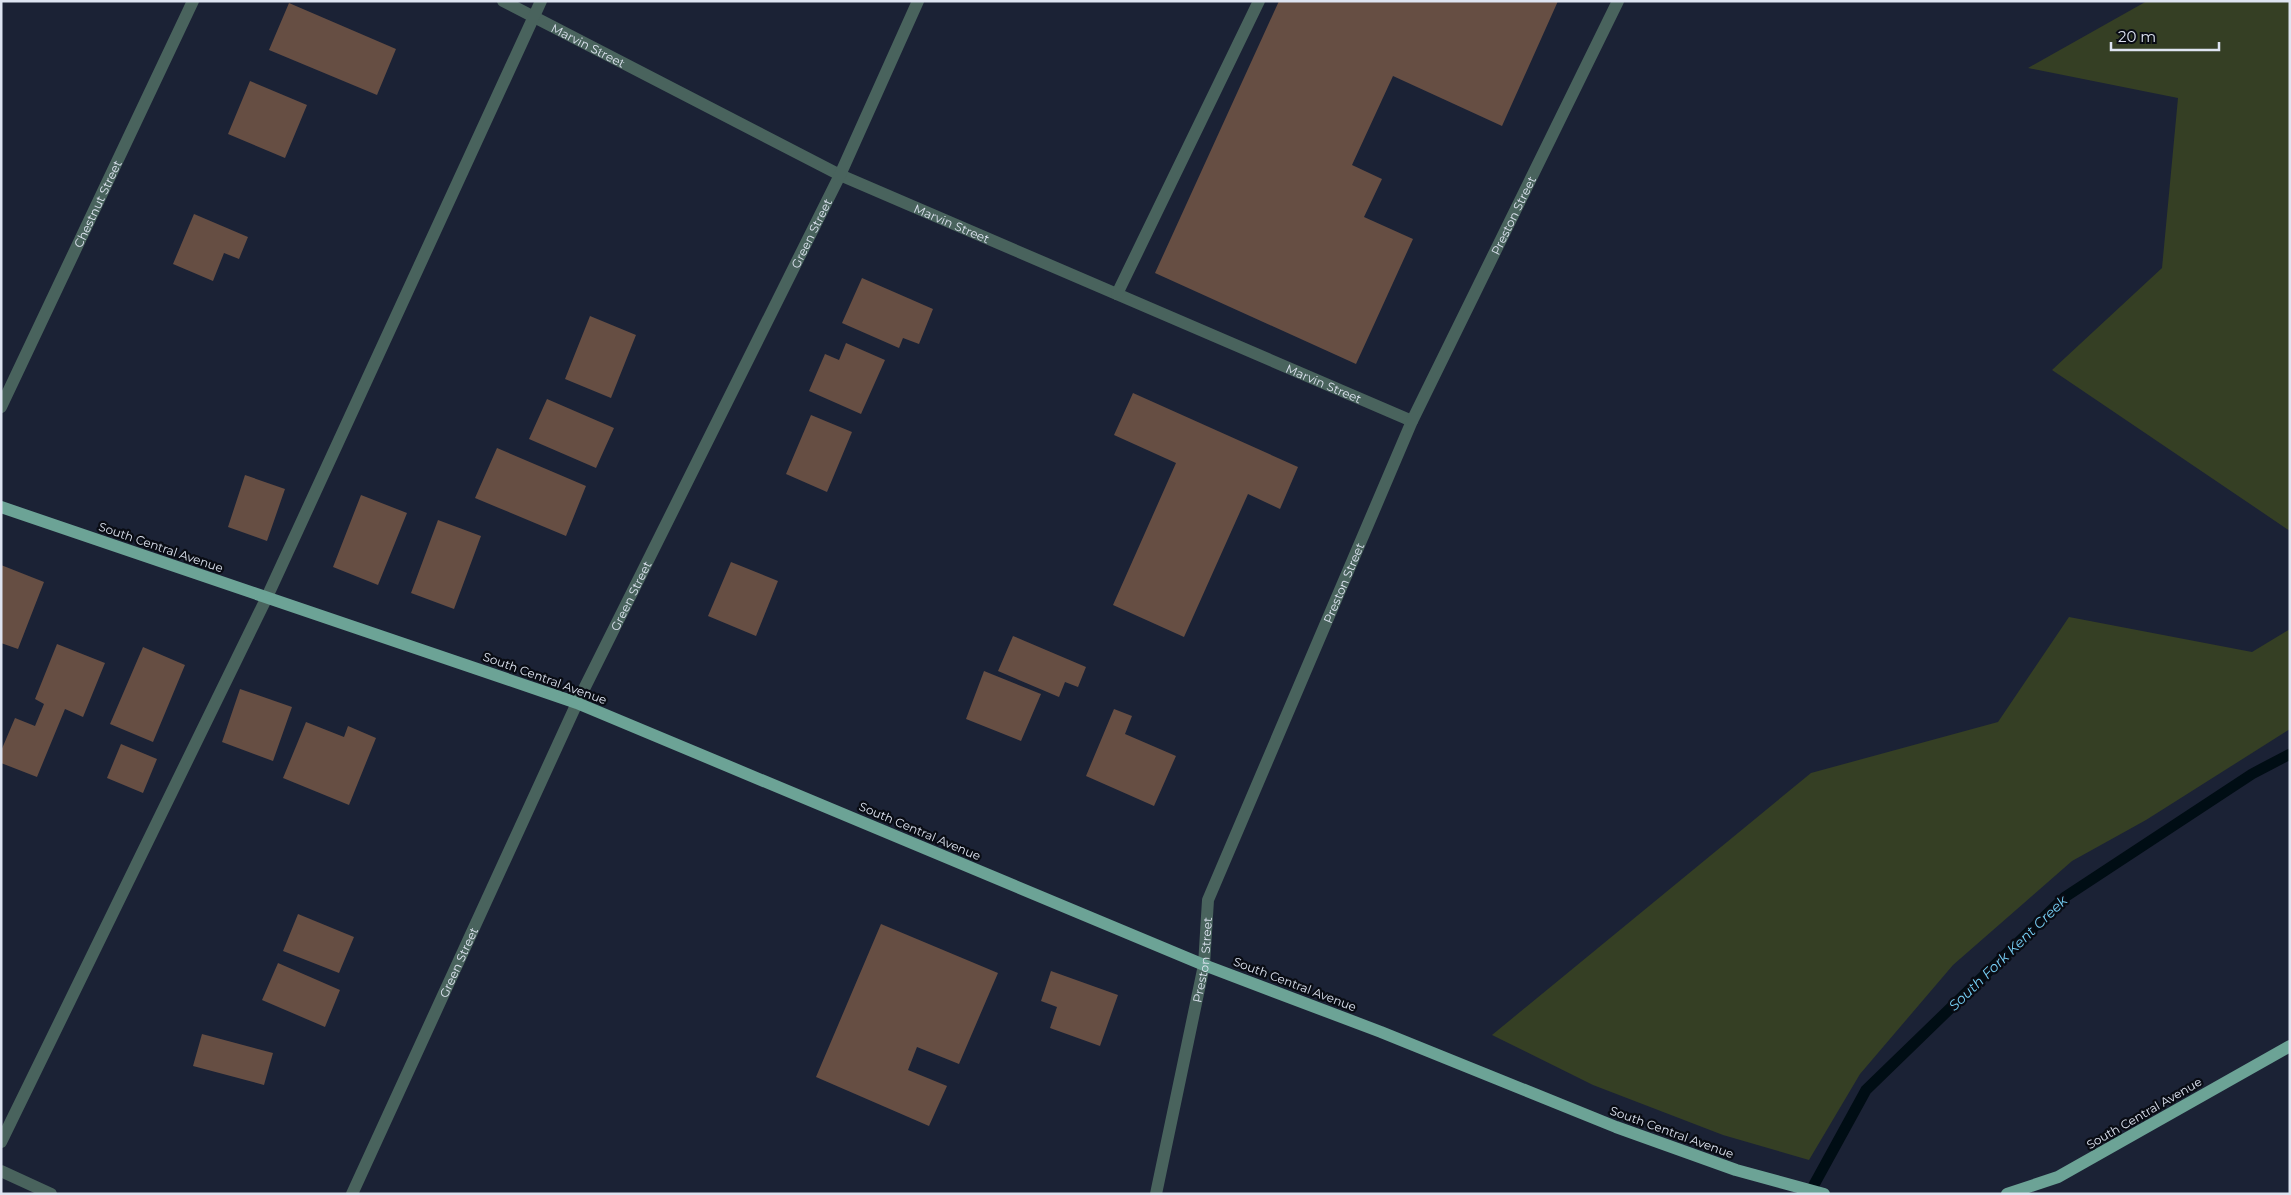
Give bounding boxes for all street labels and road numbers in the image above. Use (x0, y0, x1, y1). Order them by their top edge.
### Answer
street label: Marvin Street (549, 20, 628, 70)
street label: Chestnut Street (70, 157, 124, 250)
street label: Preston Street (1487, 173, 1539, 257)
street label: Green Street (787, 196, 835, 271)
street label: Marvin Street (912, 200, 992, 246)
street label: Marvin Street (1284, 360, 1364, 406)
street label: South Central Avenue (97, 519, 225, 575)
street label: Preston Street (1319, 540, 1367, 625)
street label: Green Street (607, 558, 654, 633)
street label: South Central Avenue (481, 649, 609, 707)
street label: South Central Avenue (857, 799, 983, 863)
street label: Preston Street (1189, 917, 1214, 1004)
street label: Green Street (436, 924, 481, 1000)
street label: South Central Avenue (1231, 954, 1359, 1014)
street label: South Central Avenue (2084, 1074, 2204, 1152)
street label: South Central Avenue (1608, 1103, 1736, 1161)

